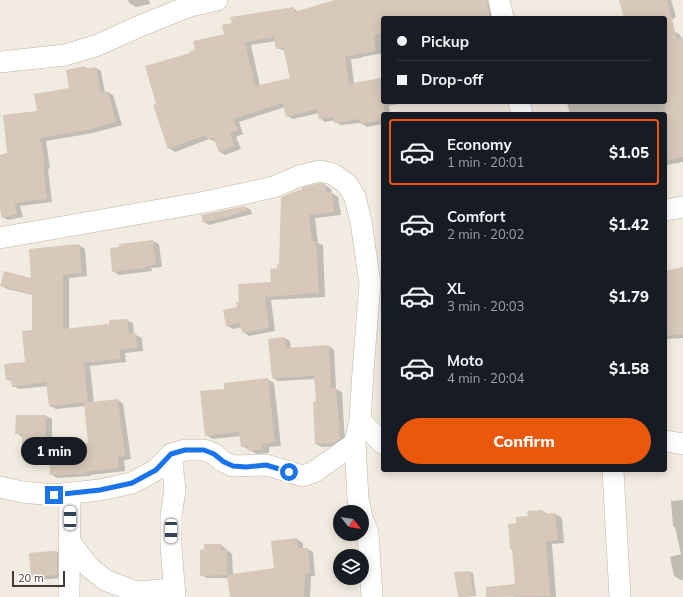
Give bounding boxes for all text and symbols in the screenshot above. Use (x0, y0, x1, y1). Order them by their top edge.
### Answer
text: Pickup (421, 32, 469, 51)
text: Drop-off (421, 70, 483, 89)
icon: car (399, 134, 435, 170)
text: Economy (447, 135, 512, 154)
text: $1.05 (609, 143, 649, 162)
text: 1 min · 20:01 (447, 154, 524, 170)
icon: car (399, 206, 435, 242)
text: Comfort (447, 207, 505, 226)
text: $1.42 (609, 215, 649, 234)
text: 2 min · 20:02 (447, 226, 524, 242)
icon: car (399, 278, 435, 314)
text: XL (447, 279, 465, 298)
text: $1.79 (609, 287, 649, 306)
text: 3 min · 20:03 (447, 298, 524, 314)
icon: car (399, 350, 435, 386)
text: Moto (447, 351, 483, 370)
text: $1.58 (609, 359, 649, 378)
text: 4 min · 20:04 (447, 370, 524, 386)
button: Confirm (397, 418, 651, 464)
callout: 1 min (21, 437, 87, 465)
text: 1 min (37, 443, 71, 459)
route start (280, 463, 298, 481)
route end (45, 486, 63, 504)
north arrow (333, 505, 369, 541)
map controls (333, 505, 369, 585)
car (64, 506, 76, 530)
car (165, 519, 177, 543)
button: layers (333, 549, 369, 585)
scale bar (12, 569, 65, 588)
text: 20 m (18, 571, 44, 585)

